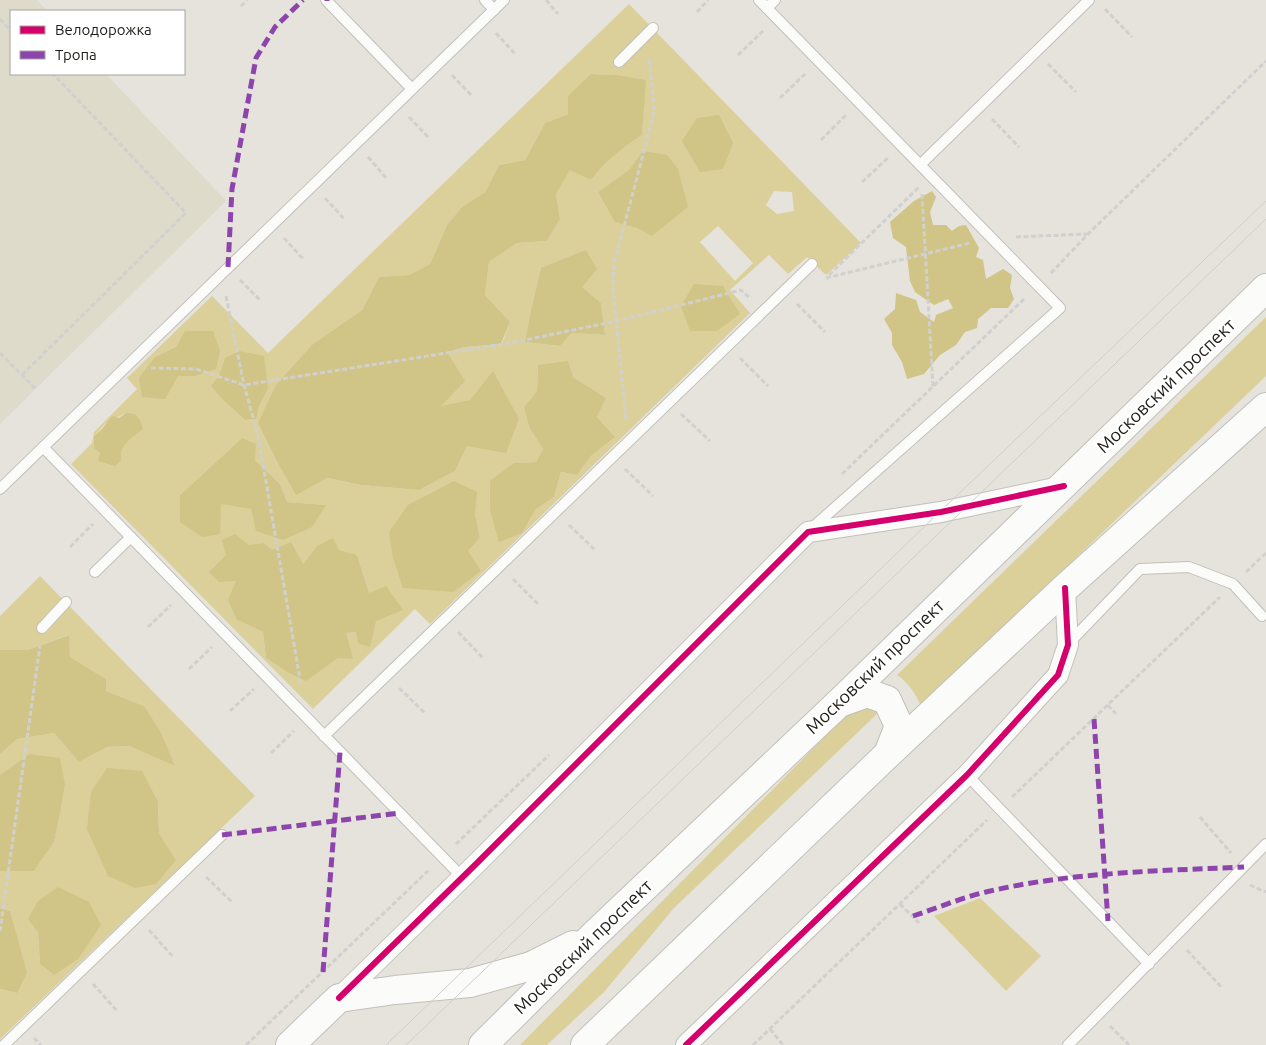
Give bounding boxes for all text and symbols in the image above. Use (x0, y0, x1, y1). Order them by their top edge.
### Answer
legend (10, 10, 185, 75)
text: Велодорожка (55, 21, 152, 38)
text: Тропа (55, 46, 97, 63)
street label: Московский проспект (1092, 314, 1239, 456)
street label: Московский проспект (801, 595, 948, 737)
street label: Московский проспект (509, 875, 656, 1017)

